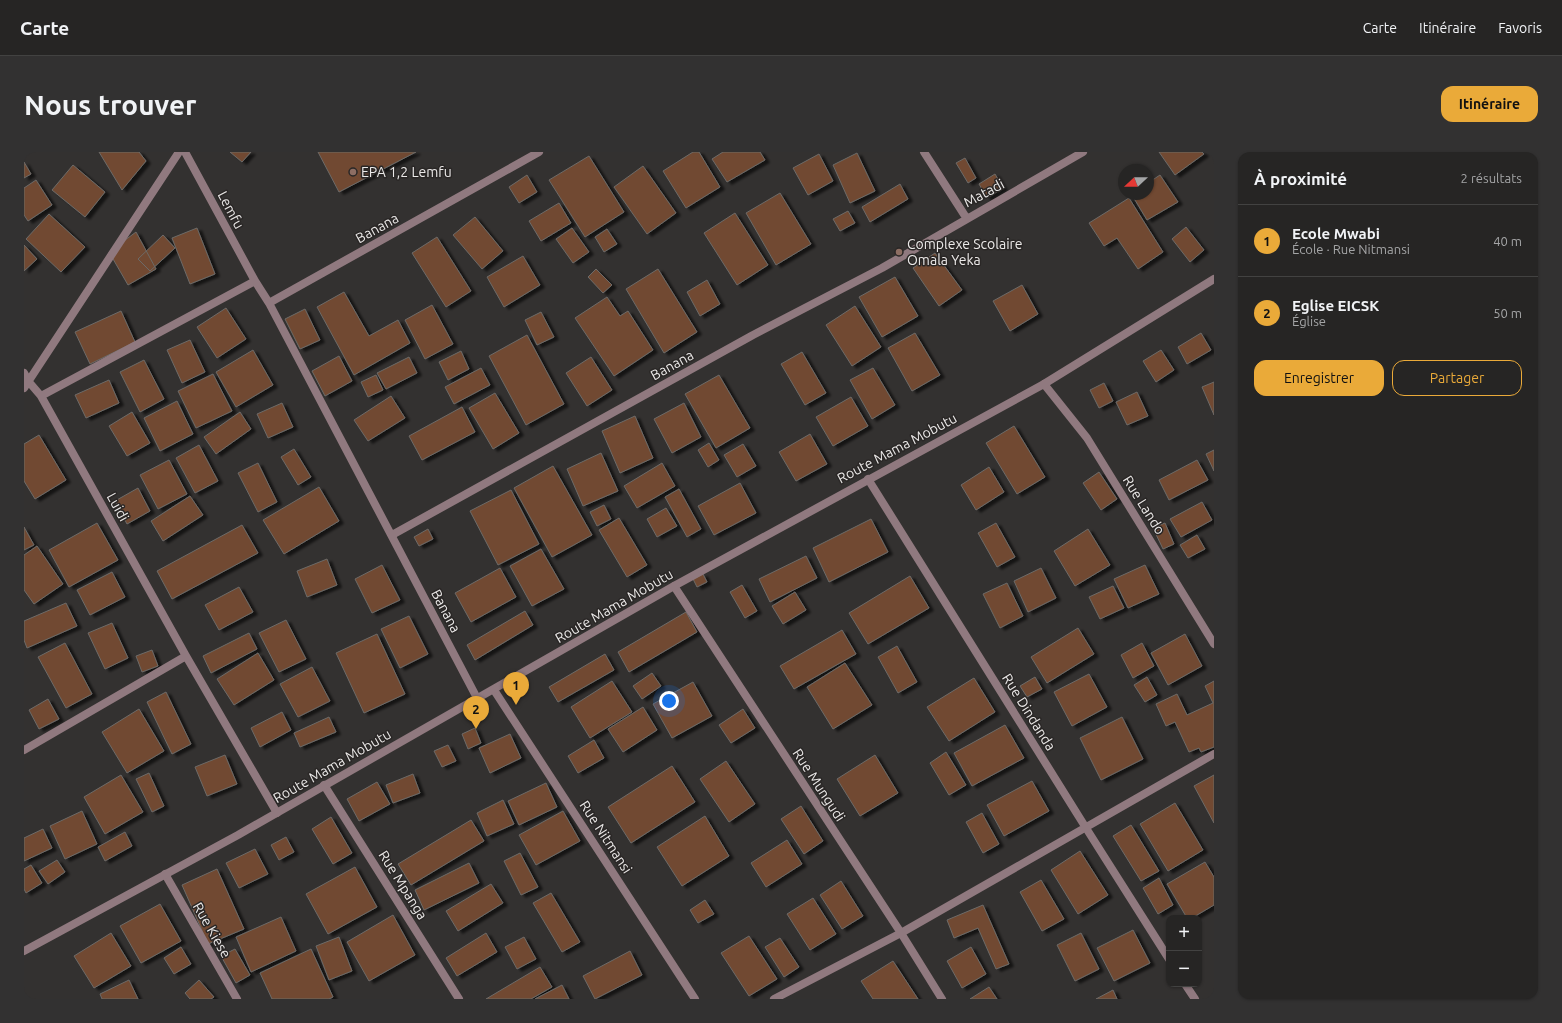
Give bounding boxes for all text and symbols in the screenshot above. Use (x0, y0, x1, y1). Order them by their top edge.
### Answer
text: Carte (20, 17, 69, 39)
text: Carte (1363, 20, 1397, 36)
text: Itinéraire (1419, 20, 1476, 36)
text: Favoris (1498, 20, 1542, 36)
button: Itinéraire (1441, 86, 1538, 122)
text: Nous trouver (24, 89, 197, 120)
place label: EPA 1,2 Lemfu (361, 164, 452, 180)
north arrow (1118, 164, 1154, 200)
marker: EPA 1,2 Lemfu (348, 167, 358, 177)
text: À proximité (1254, 169, 1347, 188)
text: 2 résultats (1461, 171, 1522, 185)
street label: Matadi (961, 176, 1007, 210)
street label: Lemfu (214, 188, 248, 232)
street label: Banana (353, 210, 401, 246)
text: Ecole Mwabi (1292, 225, 1380, 242)
text: 1 (1263, 234, 1271, 248)
text: 40 m (1493, 234, 1522, 248)
place label: Complexe Scolaire Omala Yeka (907, 236, 1023, 268)
text: École · Rue Nitmansi (1292, 242, 1410, 256)
marker: Complexe Scolaire Omala Yeka (894, 247, 904, 257)
text: Eglise EICSK (1292, 297, 1379, 314)
text: 2 (1263, 306, 1271, 320)
text: 50 m (1493, 306, 1522, 320)
text: Église (1292, 314, 1326, 328)
street label: Banana (648, 347, 696, 383)
button: Enregistrer (1254, 360, 1384, 396)
button: Partager (1392, 360, 1522, 396)
street label: Route Mama Mobutu (834, 410, 960, 486)
street label: Rue Lando (1120, 473, 1168, 537)
street label: Luidi (104, 490, 132, 524)
street label: Route Mama Mobutu (552, 566, 676, 646)
street label: Banana (428, 587, 464, 635)
street label: Rue Dindanda (999, 671, 1059, 753)
pin: 1 (503, 672, 529, 705)
your location (659, 691, 679, 711)
pin: 2 (463, 696, 489, 729)
street label: Route Mama Mobutu (270, 726, 394, 806)
street label: Rue Mungudi (790, 746, 848, 824)
street label: Rue Nitmansi (577, 798, 635, 876)
street label: Rue Mpanga (375, 847, 431, 923)
street label: Rue Kiese (190, 899, 234, 961)
map controls (1166, 915, 1202, 987)
button: + (1166, 915, 1202, 951)
button: − (1166, 951, 1202, 987)

